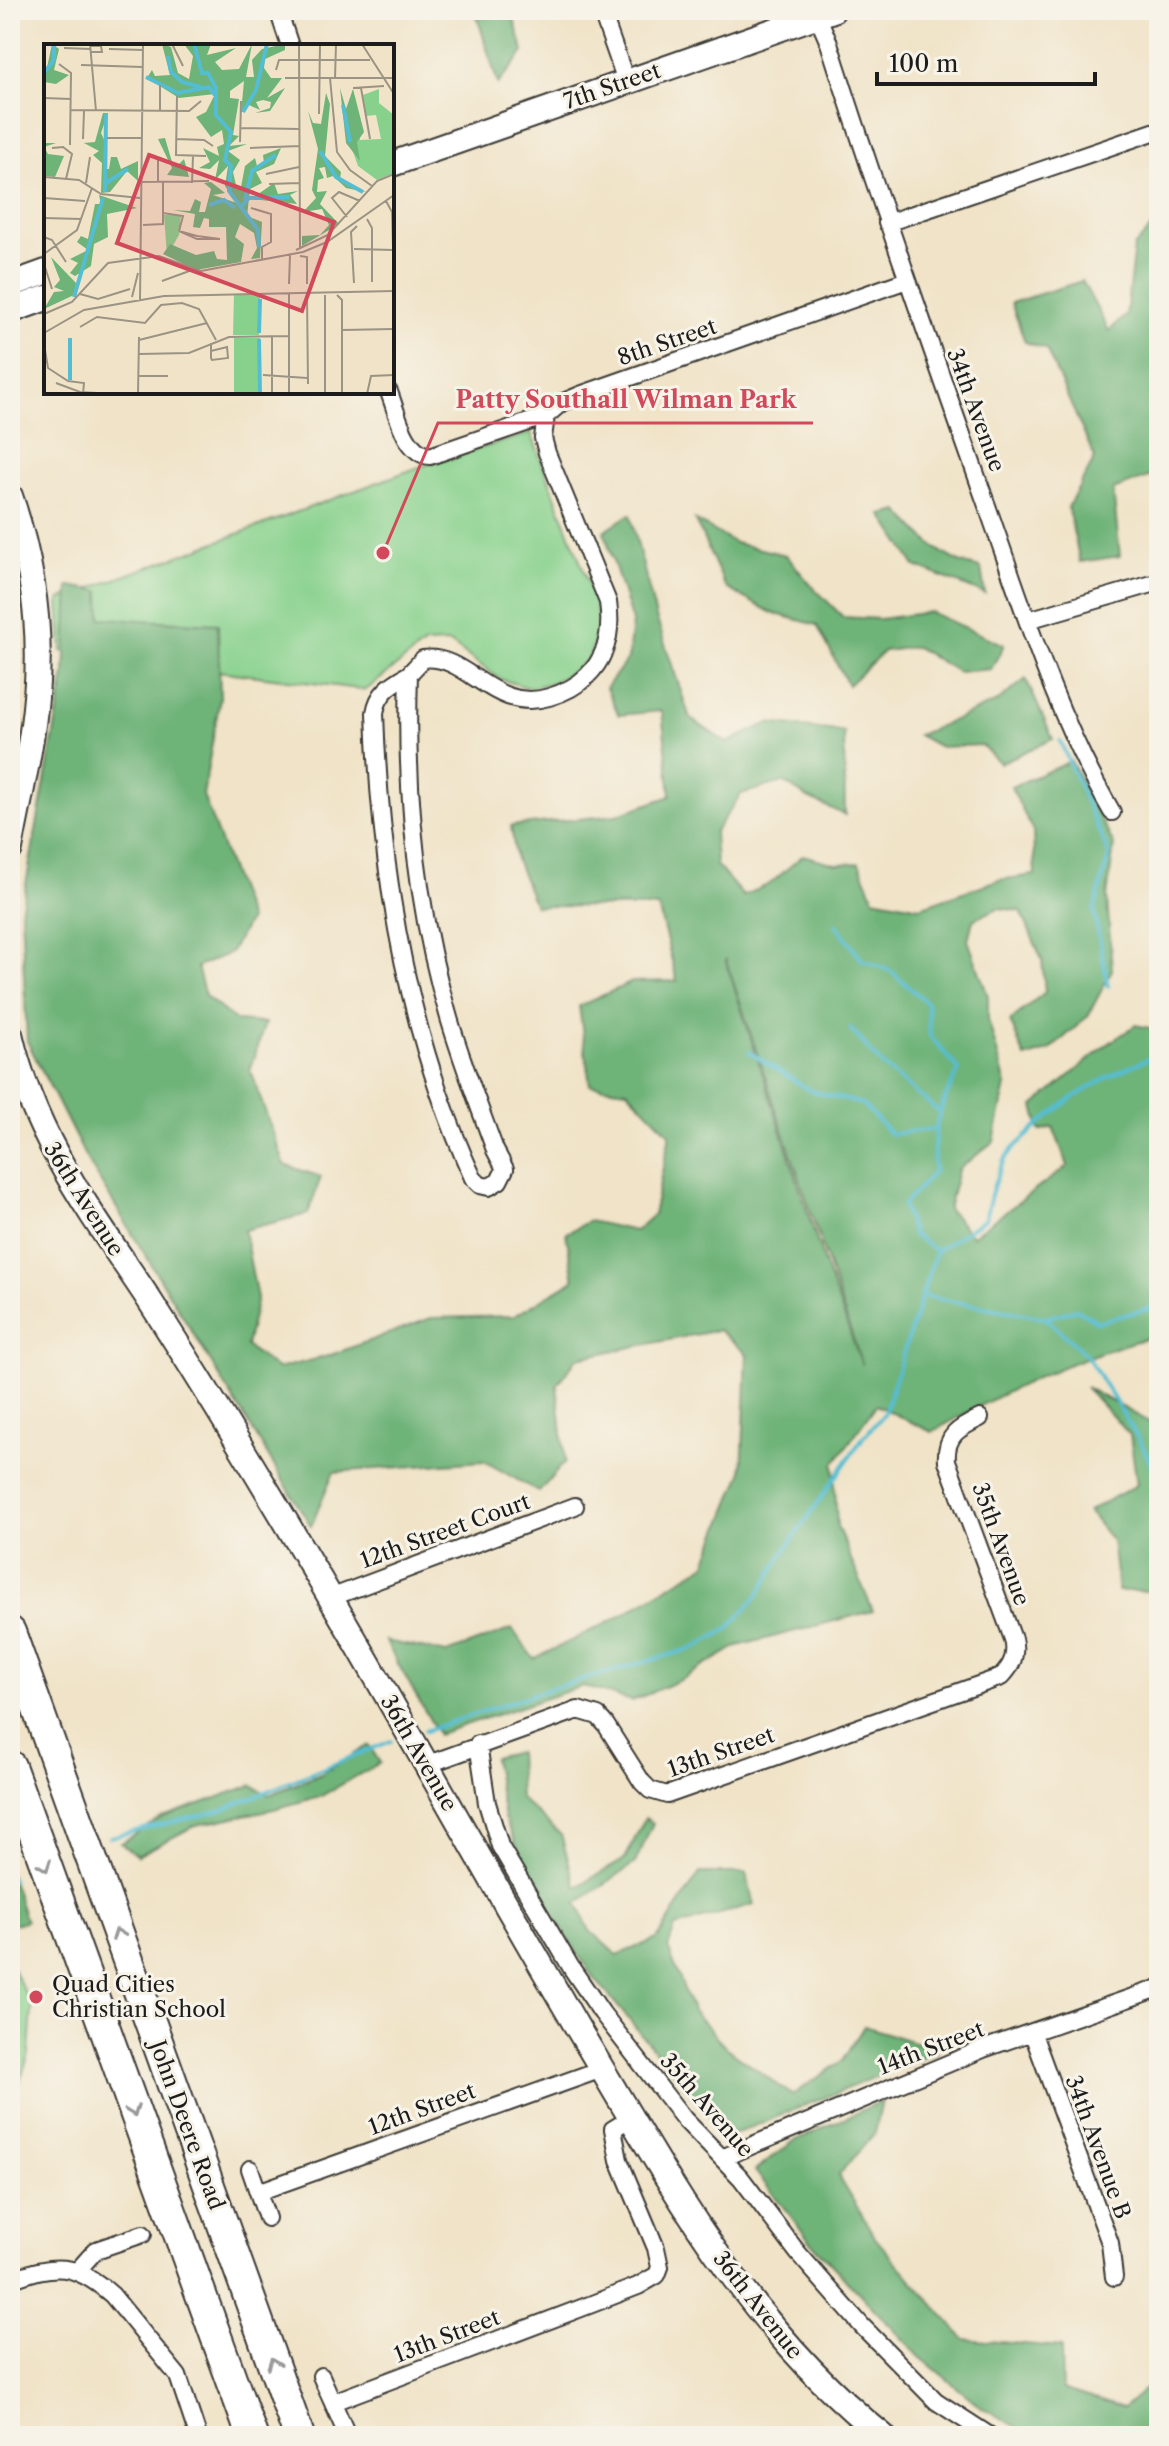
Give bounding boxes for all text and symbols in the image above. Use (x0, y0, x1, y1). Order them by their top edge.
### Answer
scale bar (877, 36, 1095, 86)
inset map (44, 44, 394, 394)
text: 100 m (889, 49, 958, 78)
street label: 7th Street (560, 57, 664, 115)
street label: 8th Street (614, 312, 720, 371)
street label: 34th Avenue (941, 345, 1011, 475)
callout: Patty Southall Wilman Park (438, 375, 813, 423)
text: Patty Southall Wilman Park (455, 385, 798, 414)
street label: 36th Avenue (38, 1137, 130, 1261)
street label: 35th Avenue (966, 1479, 1036, 1609)
street label: 12th Street Court (356, 1488, 534, 1574)
street label: 36th Avenue (375, 1690, 463, 1816)
street label: 13th Street (664, 1721, 778, 1783)
one-way arrow (36, 1858, 52, 1872)
one-way arrow (111, 1928, 128, 1942)
place label: Quad Cities Christian School (52, 1971, 226, 2023)
marker: Quad Cities Christian School (27, 1988, 45, 2006)
street label: 14th Street (874, 2015, 988, 2081)
street label: John Deere Road (143, 2034, 230, 2213)
street label: 35th Avenue (655, 2048, 759, 2162)
street label: 34th Avenue B (1060, 2072, 1136, 2222)
street label: 12th Street (365, 2077, 479, 2141)
one-way arrow (124, 2103, 140, 2117)
street label: 36th Avenue (707, 2246, 809, 2364)
street label: 13th Street (390, 2303, 504, 2369)
one-way arrow (266, 2357, 283, 2371)

